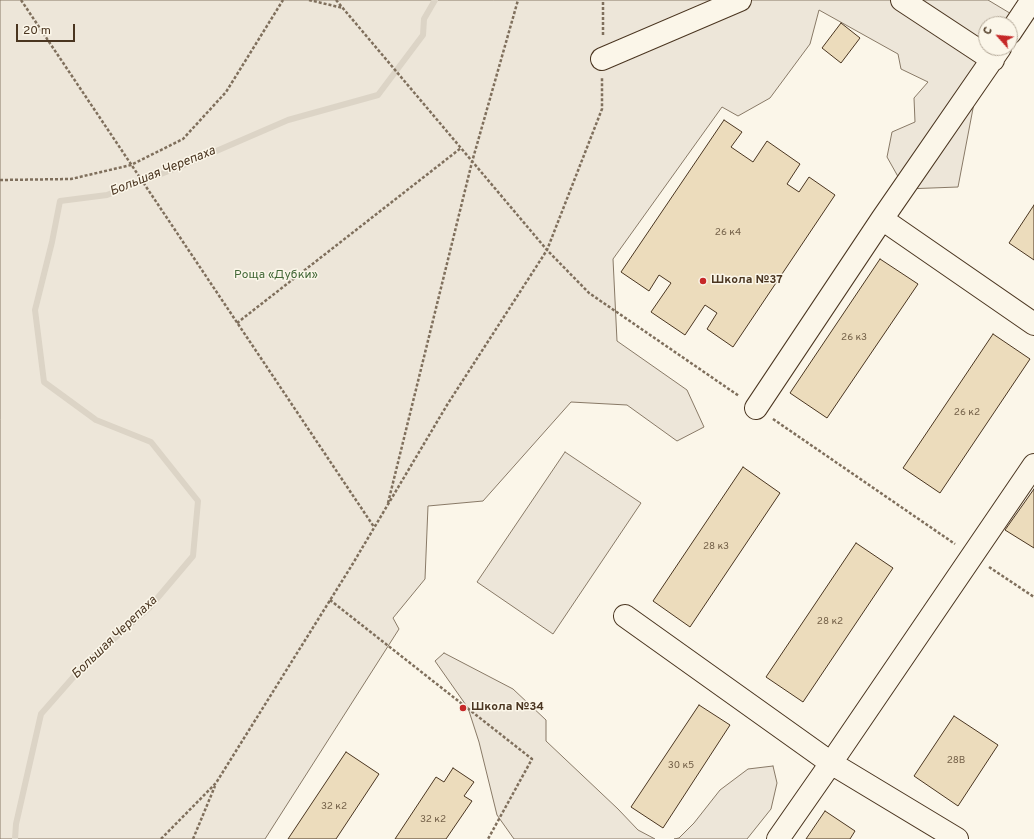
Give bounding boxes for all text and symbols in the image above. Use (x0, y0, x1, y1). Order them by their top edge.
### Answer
scale bar (18, 16, 77, 42)
north arrow (978, 16, 1018, 56)
text: 20 m (23, 23, 51, 39)
text: С (980, 25, 996, 37)
water label: Большая Черепаха (108, 144, 218, 200)
house number: 26 к4 (715, 227, 741, 239)
park label: Роща «Дубки» (234, 269, 318, 283)
place label: Школа №37 (711, 274, 783, 288)
marker: Школа №37 (698, 276, 708, 286)
house number: 26 к3 (841, 332, 867, 344)
house number: 26 к2 (954, 407, 980, 419)
house number: 28 к3 (703, 541, 729, 553)
water label: Большая Черепаха (69, 593, 161, 683)
house number: 28 к2 (817, 616, 843, 628)
place label: Школа №34 (471, 701, 544, 715)
marker: Школа №34 (458, 703, 468, 713)
house number: 28В (947, 755, 965, 767)
house number: 30 к5 (668, 760, 694, 772)
house number: 32 к2 (321, 801, 347, 813)
house number: 32 к2 (420, 814, 446, 826)

